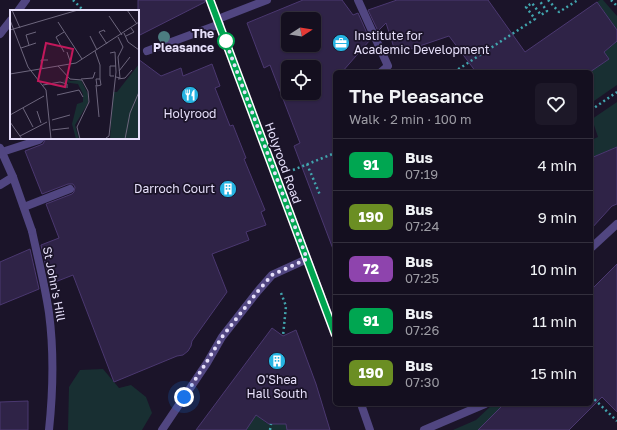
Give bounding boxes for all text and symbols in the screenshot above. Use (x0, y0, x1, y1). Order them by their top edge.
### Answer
inset map (10, 10, 139, 139)
north arrow (281, 12, 321, 52)
map controls (281, 12, 321, 100)
place label: The Pleasance (153, 26, 214, 55)
place label: Institute for Academic Development (354, 28, 490, 57)
marker: The Pleasance (217, 32, 235, 50)
office icon: Institute for Academic Development (331, 33, 351, 53)
button: locate (281, 60, 321, 100)
button: heart (535, 83, 577, 125)
text: The Pleasance (349, 84, 484, 107)
restaurant icon: Holyrood (180, 85, 200, 105)
place label: Holyrood (164, 106, 216, 121)
text: Walk · 2 min · 100 m (349, 111, 472, 127)
street label: Holyrood Road (262, 120, 305, 206)
text: Bus (405, 148, 433, 166)
text: 91 (363, 156, 379, 173)
text: 4 min (538, 156, 577, 174)
text: 07:19 (405, 166, 438, 182)
building icon: Darroch Court (218, 179, 238, 199)
place label: Darroch Court (134, 181, 215, 196)
text: Bus (405, 200, 433, 218)
text: 190 (358, 208, 384, 225)
text: 9 min (538, 208, 577, 226)
text: 07:24 (405, 218, 439, 234)
street label: St John's Hill (40, 245, 69, 323)
text: Bus (405, 252, 433, 270)
text: 72 (363, 260, 379, 277)
text: 10 min (530, 260, 577, 278)
text: 07:25 (405, 270, 439, 286)
text: Bus (405, 304, 433, 322)
text: 91 (363, 312, 379, 329)
text: 11 min (532, 312, 577, 330)
text: 07:26 (405, 322, 439, 338)
building icon: O'Shea Hall South (267, 351, 287, 371)
text: Bus (405, 356, 433, 374)
text: 190 (358, 364, 384, 381)
text: 15 min (531, 364, 577, 382)
place label: O'Shea Hall South (247, 372, 307, 401)
text: 07:30 (405, 374, 440, 390)
your location (174, 387, 194, 407)

